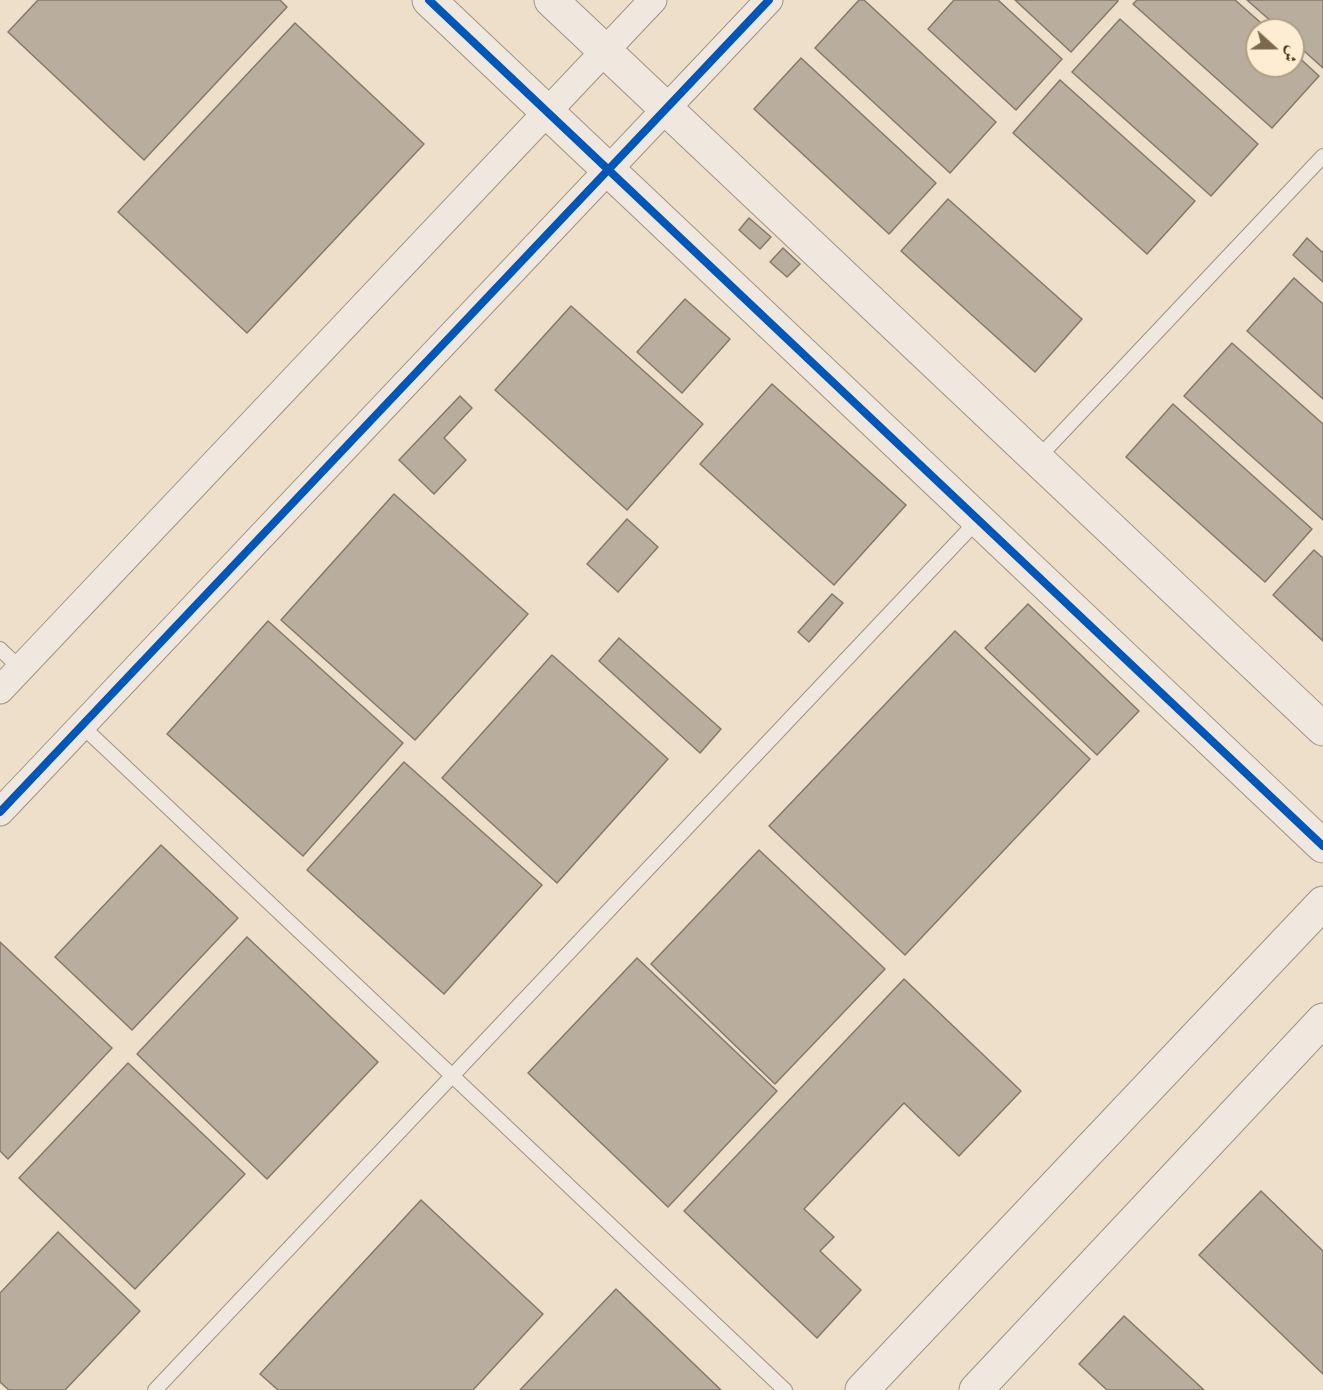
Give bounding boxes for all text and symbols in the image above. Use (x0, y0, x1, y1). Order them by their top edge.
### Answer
north arrow (1245, 18, 1305, 78)
text: ش (1278, 43, 1302, 65)

